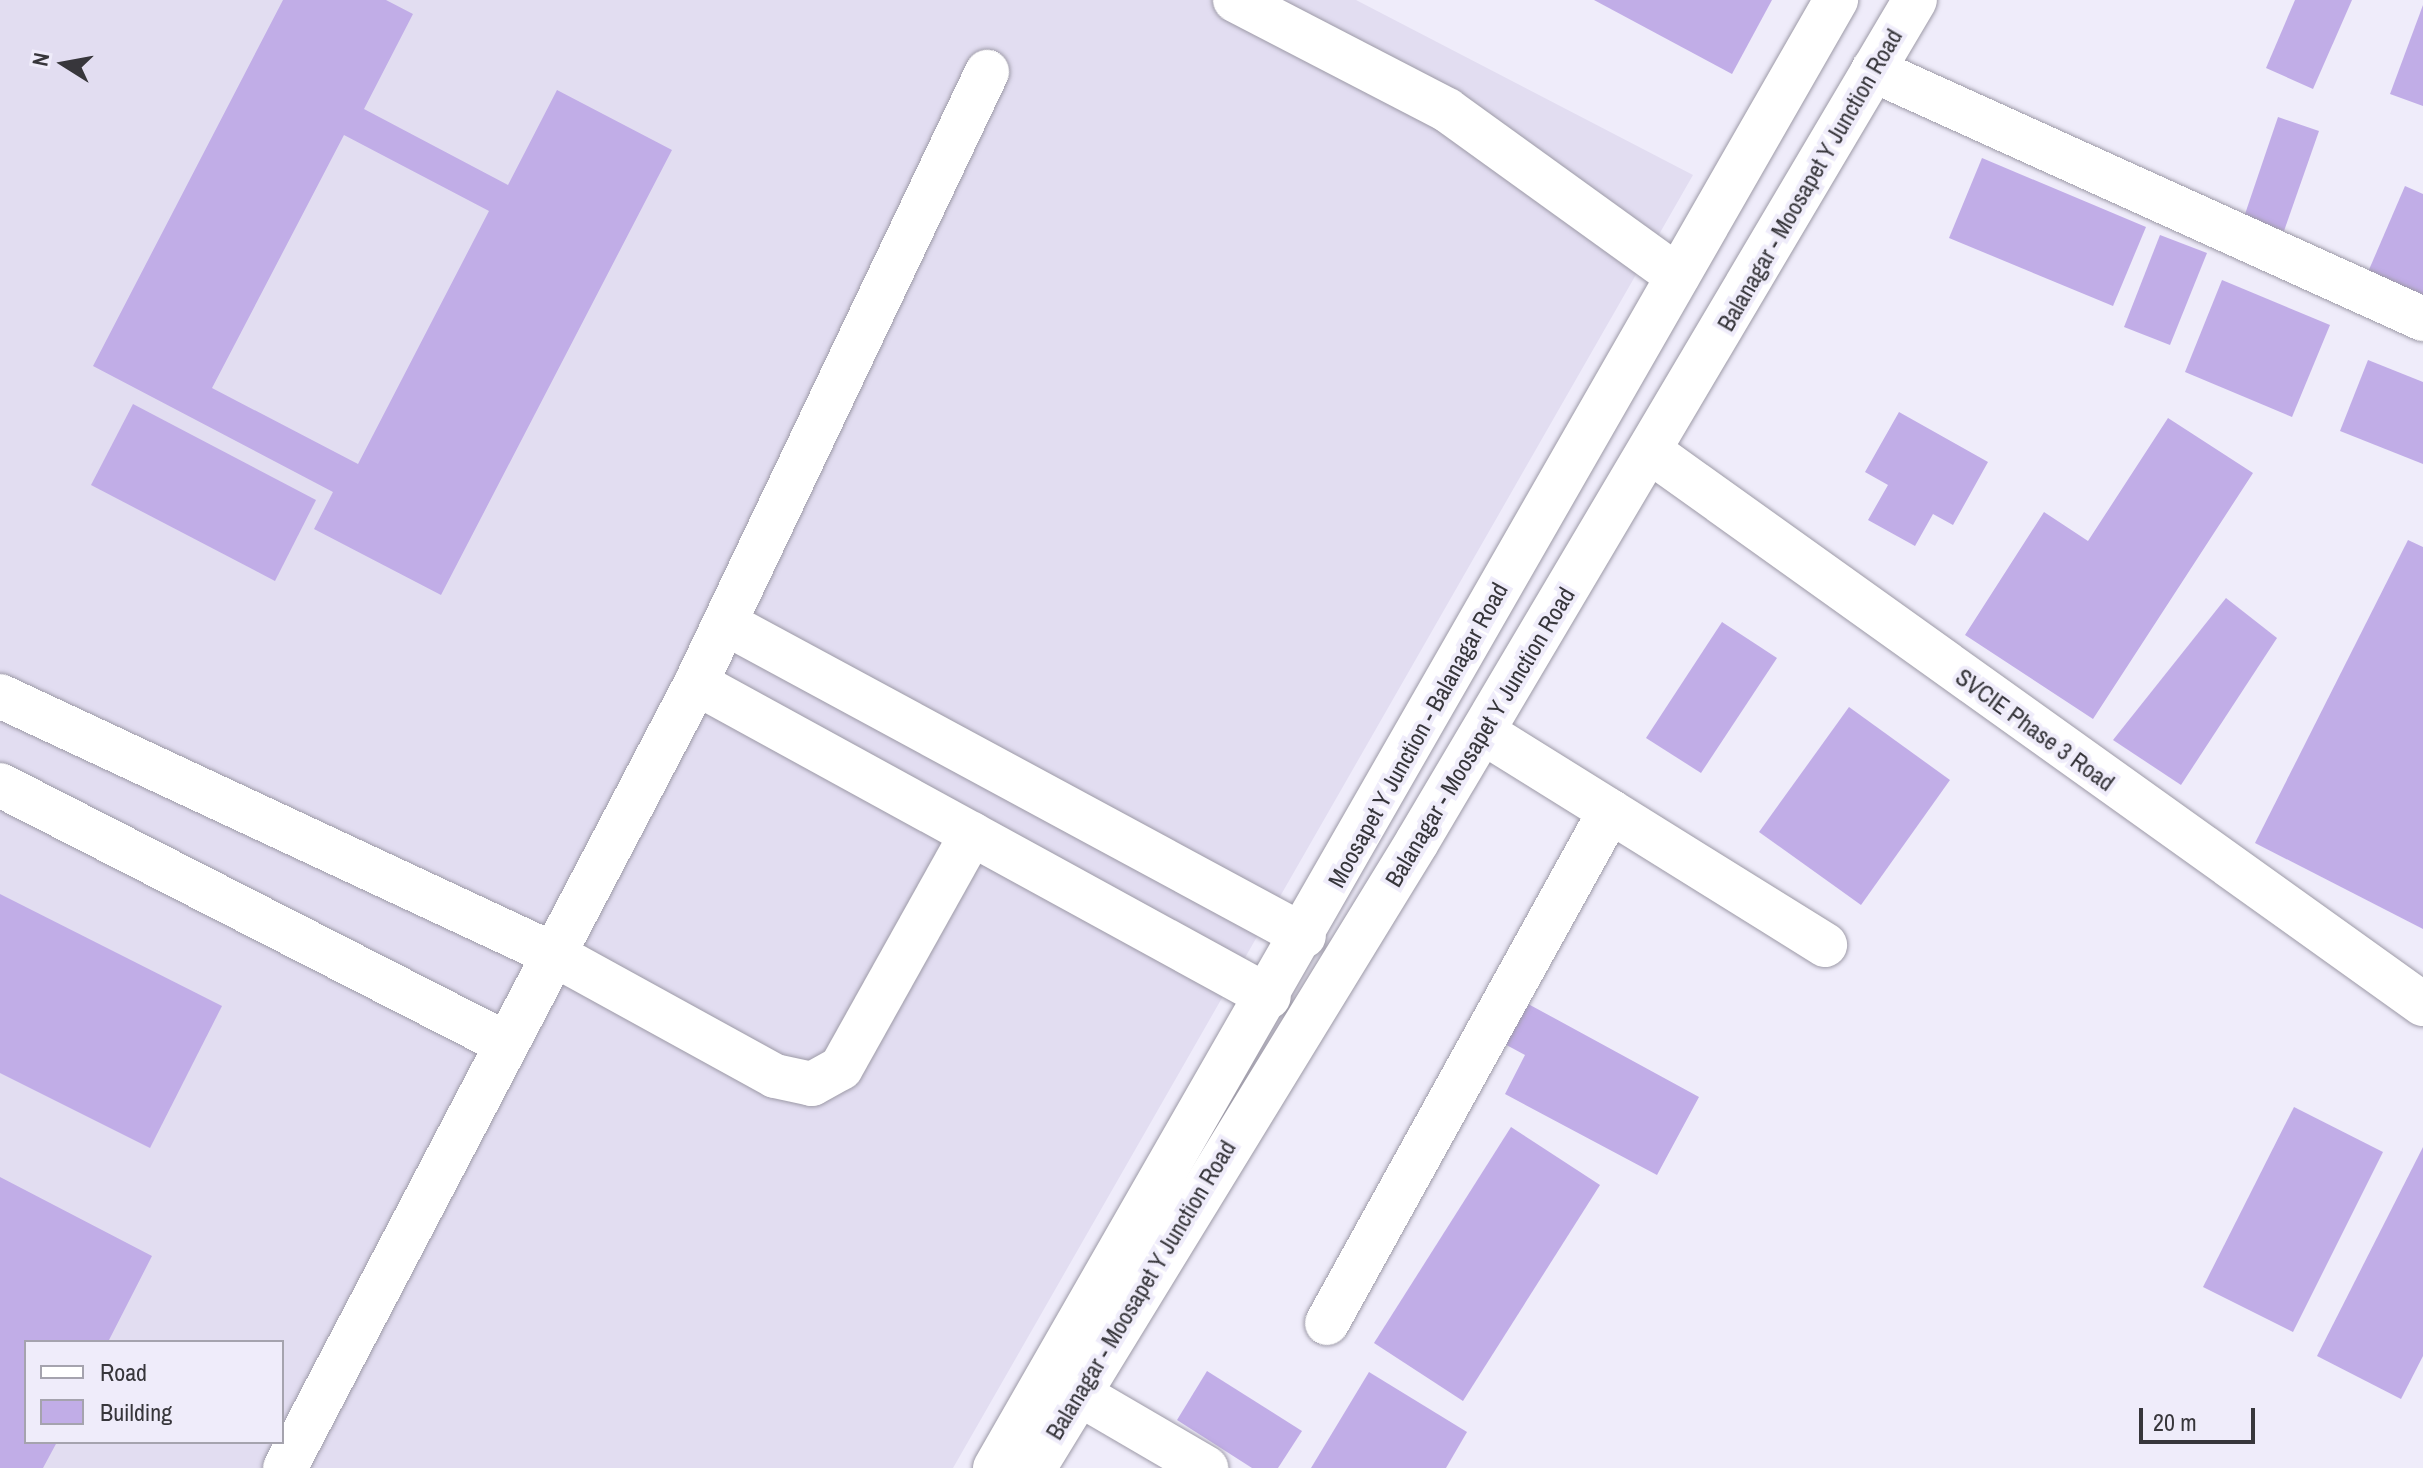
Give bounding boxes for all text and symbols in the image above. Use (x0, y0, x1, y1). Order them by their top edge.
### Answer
north arrow (24, 24, 104, 104)
street label: Balanagar - Moosapet Y Junction Road (1711, 24, 1909, 336)
text: N (24, 50, 56, 69)
street label: Moosapet Y Junction - Balanagar Road (1322, 577, 1514, 893)
street label: Balanagar - Moosapet Y Junction Road (1379, 582, 1581, 892)
street label: SVCIE Phase 3 Road (1950, 663, 2120, 797)
street label: Balanagar - Moosapet Y Junction Road (1040, 1135, 1242, 1445)
legend (24, 1340, 284, 1444)
text: Road (100, 1356, 147, 1388)
scale bar (2143, 1392, 2259, 1442)
text: Building (100, 1396, 172, 1428)
text: 20 m (2153, 1406, 2197, 1438)

